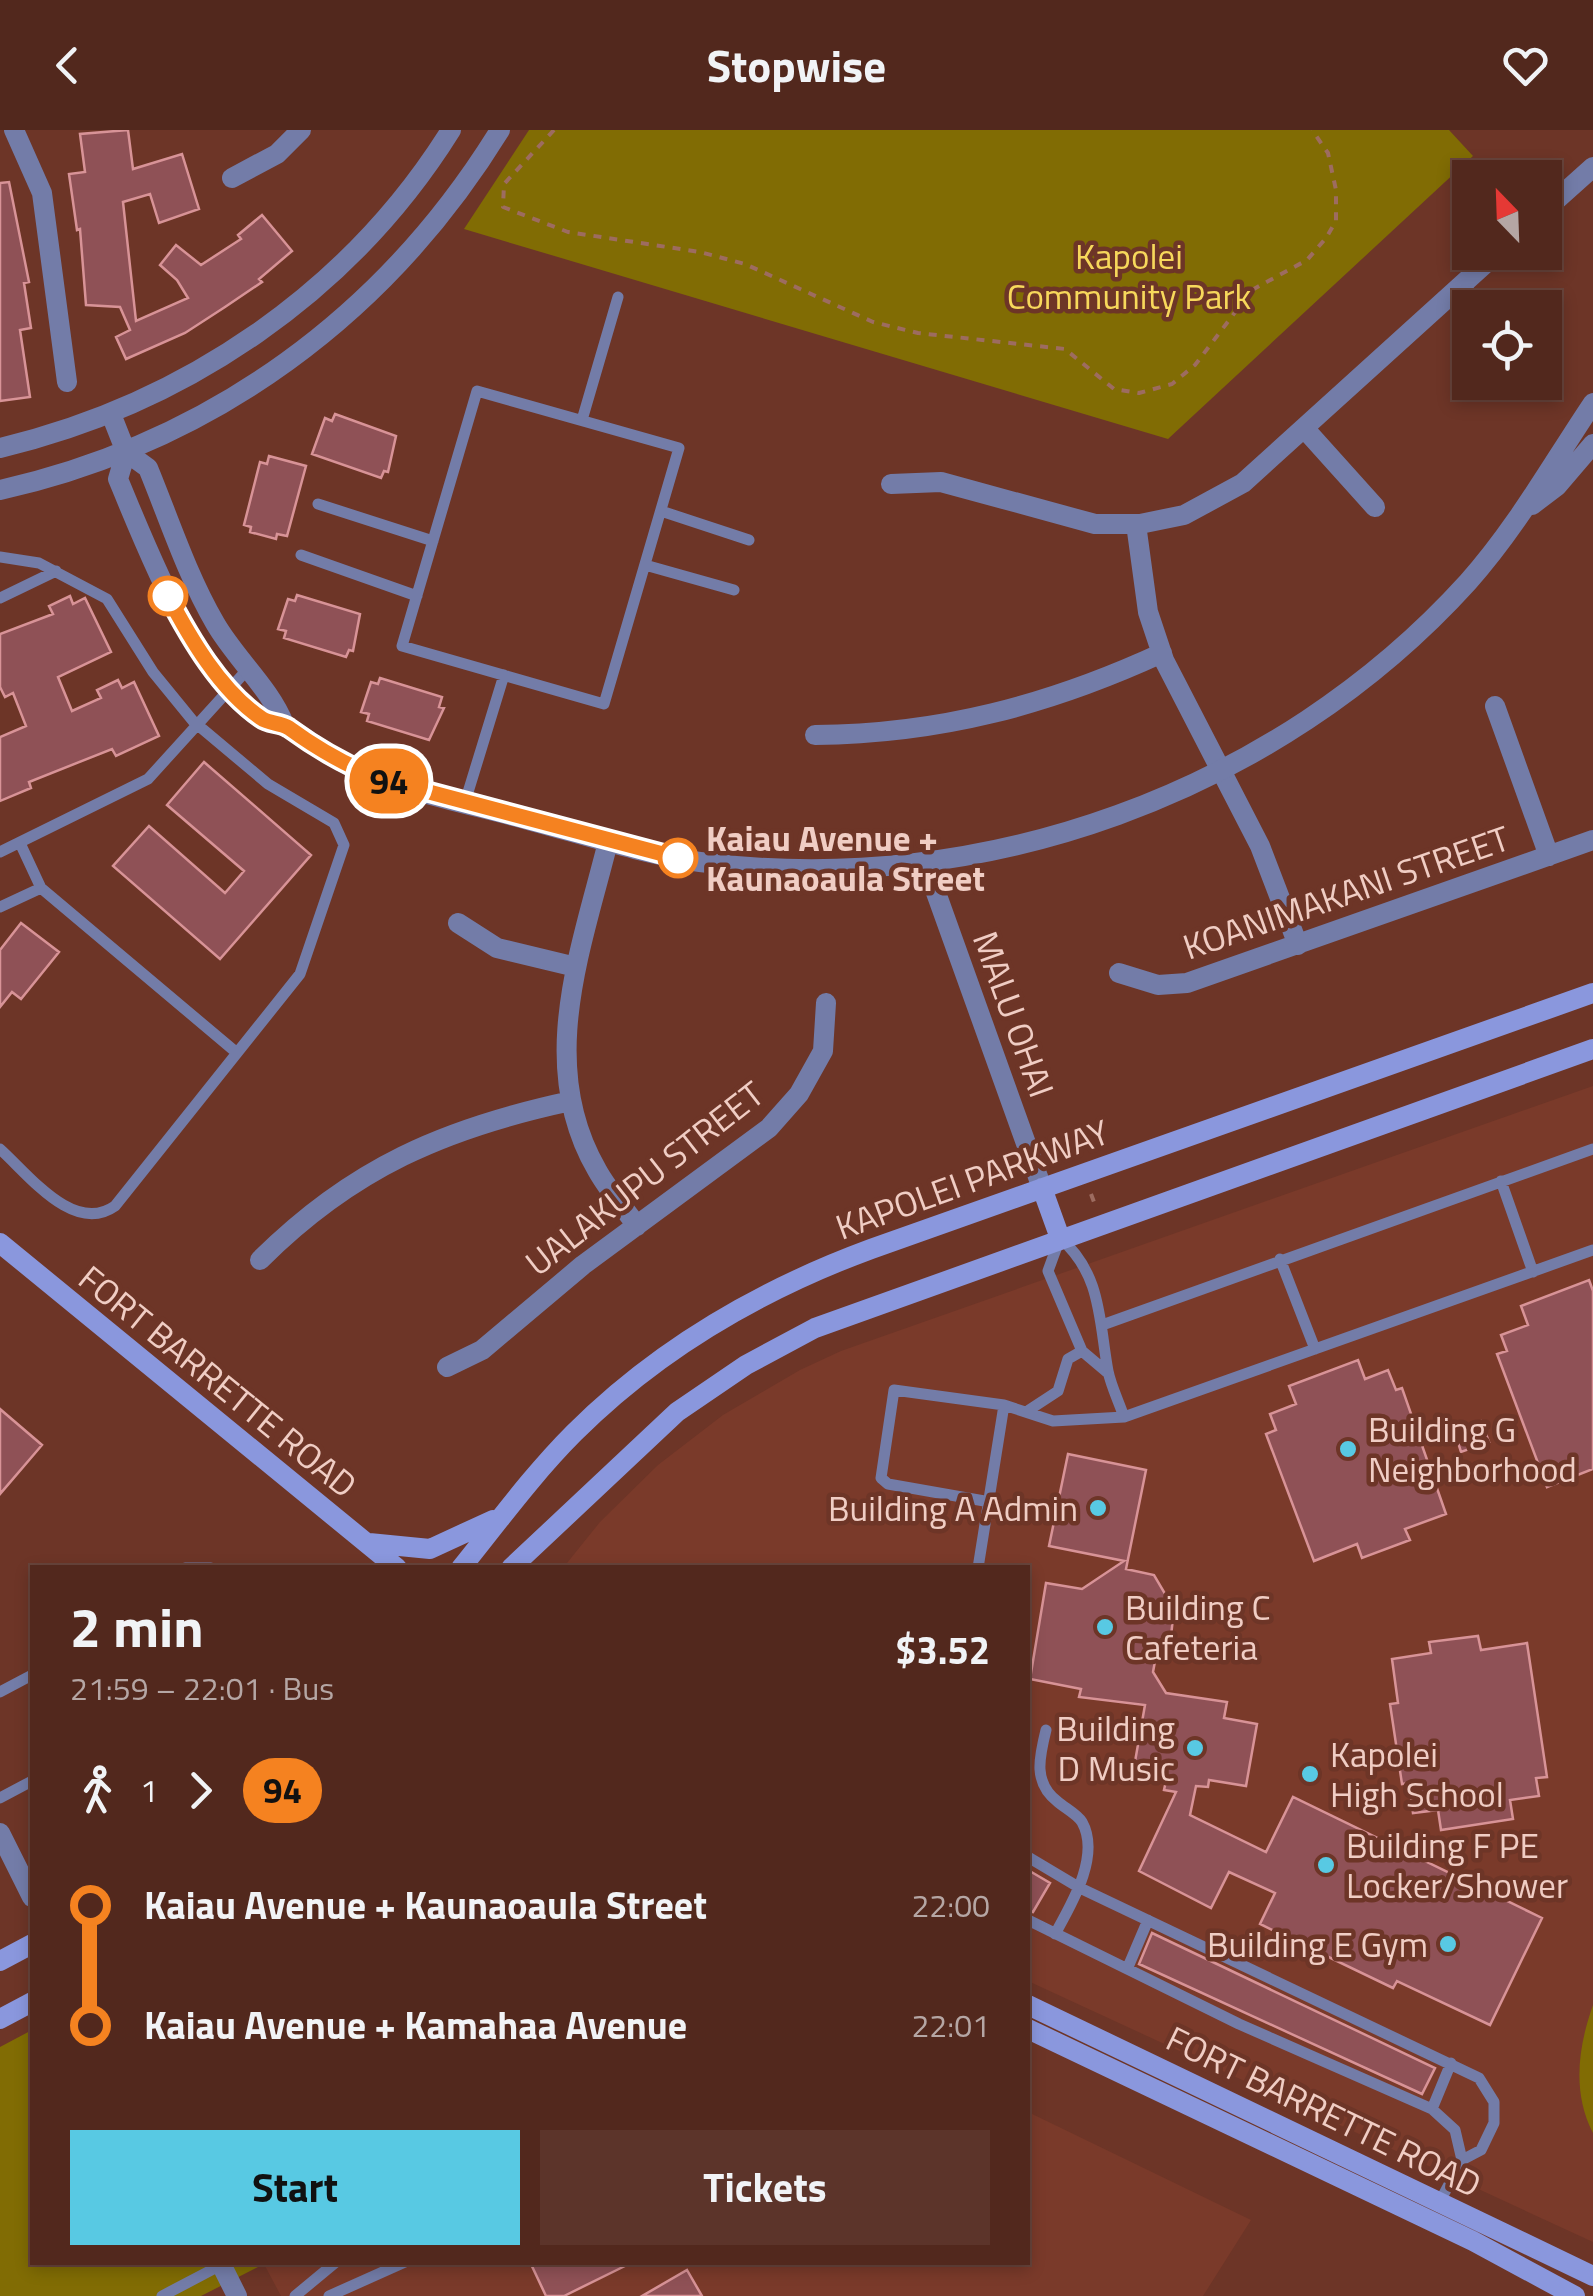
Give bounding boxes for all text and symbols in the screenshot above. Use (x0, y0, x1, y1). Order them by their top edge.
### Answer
text: Stopwise (707, 31, 886, 99)
icon: back (40, 38, 95, 93)
icon: heart (1498, 38, 1553, 93)
north arrow (1452, 160, 1562, 270)
map controls (1452, 160, 1562, 400)
park label: Kapolei Community Park (1007, 229, 1252, 323)
button: locate (1452, 290, 1562, 400)
unlabelled marker (149, 577, 187, 615)
line badge: 94 (344, 748, 434, 814)
text: 94 (369, 754, 409, 808)
place label: Kaiau Avenue + Kaunaoaula Street (706, 811, 985, 905)
street label: KOANIMAKANI STREET (1175, 811, 1517, 973)
marker: Kaiau Avenue + Kaunaoaula Street (659, 839, 697, 877)
street label: MALU OHAI (959, 923, 1069, 1105)
street label: UALAKUPU STREET (513, 1067, 775, 1289)
street label: KAPOLEI PARKWAY (828, 1104, 1116, 1254)
street label: FORT BARRETTE ROAD (67, 1252, 369, 1510)
place label: Building G Neighborhood (1368, 1402, 1577, 1496)
marker: Building G Neighborhood (1337, 1438, 1359, 1460)
place label: Building A Admin (828, 1481, 1078, 1535)
marker: Building A Admin (1087, 1497, 1109, 1519)
place label: Building C Cafeteria (1125, 1580, 1271, 1674)
text: 2 min (70, 1585, 204, 1668)
marker: Building C Cafeteria (1094, 1616, 1116, 1638)
text: $3.52 (895, 1621, 990, 1679)
text: 21:59 – 22:01 · Bus (70, 1664, 334, 1712)
place label: Building D Music (1056, 1701, 1175, 1795)
place label: Kapolei High School (1330, 1727, 1504, 1821)
marker: Building D Music (1184, 1737, 1206, 1759)
icon: walk (70, 1763, 125, 1818)
icon: forward (173, 1763, 228, 1818)
text: 94 (263, 1763, 302, 1817)
marker: Kapolei High School (1299, 1763, 1321, 1785)
text: 1 (140, 1766, 158, 1814)
place label: Building F PE Locker/Shower (1346, 1818, 1568, 1912)
marker: Building F PE Locker/Shower (1315, 1854, 1337, 1876)
text: Kaiau Avenue + Kaunaoaula Street (144, 1876, 707, 1934)
text: 22:00 (911, 1881, 990, 1929)
place label: Building E Gym (1207, 1917, 1428, 1971)
marker: Building E Gym (1437, 1933, 1459, 1955)
text: Kaiau Avenue + Kamahaa Avenue (144, 1996, 687, 2054)
text: 22:01 (911, 2001, 990, 2049)
street label: FORT BARRETTE ROAD (1157, 2011, 1491, 2211)
button: Start (70, 2130, 520, 2245)
button: Tickets (540, 2130, 990, 2245)

